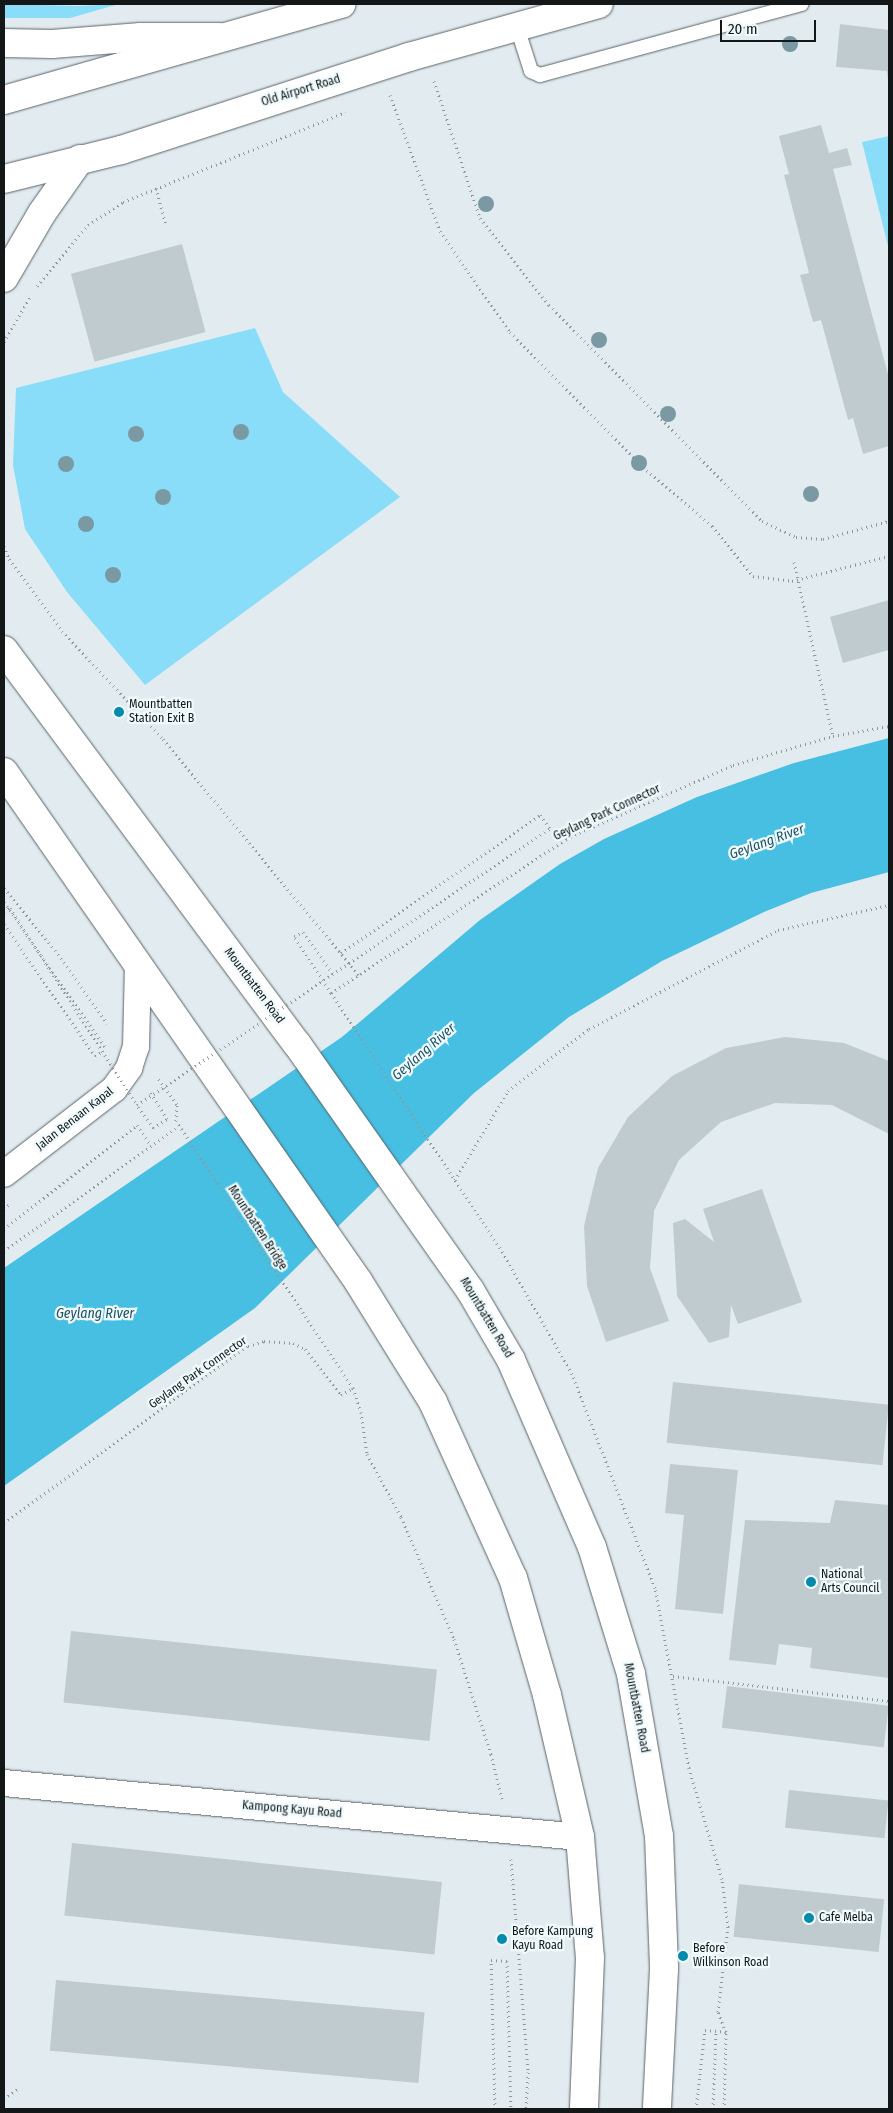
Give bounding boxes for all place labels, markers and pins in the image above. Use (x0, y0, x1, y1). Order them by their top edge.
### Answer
place label: Mountbatten Station Exit B (129, 698, 194, 726)
marker: Mountbatten Station Exit B (113, 706, 125, 718)
place label: National Arts Council (821, 1568, 879, 1596)
marker: National Arts Council (805, 1576, 817, 1588)
place label: Cafe Melba (819, 1911, 873, 1925)
marker: Cafe Melba (803, 1912, 815, 1924)
place label: Before Kampung Kayu Road (512, 1925, 593, 1953)
marker: Before Kampung Kayu Road (496, 1933, 508, 1945)
place label: Before Wilkinson Road (693, 1942, 769, 1970)
marker: Before Wilkinson Road (677, 1950, 689, 1962)

